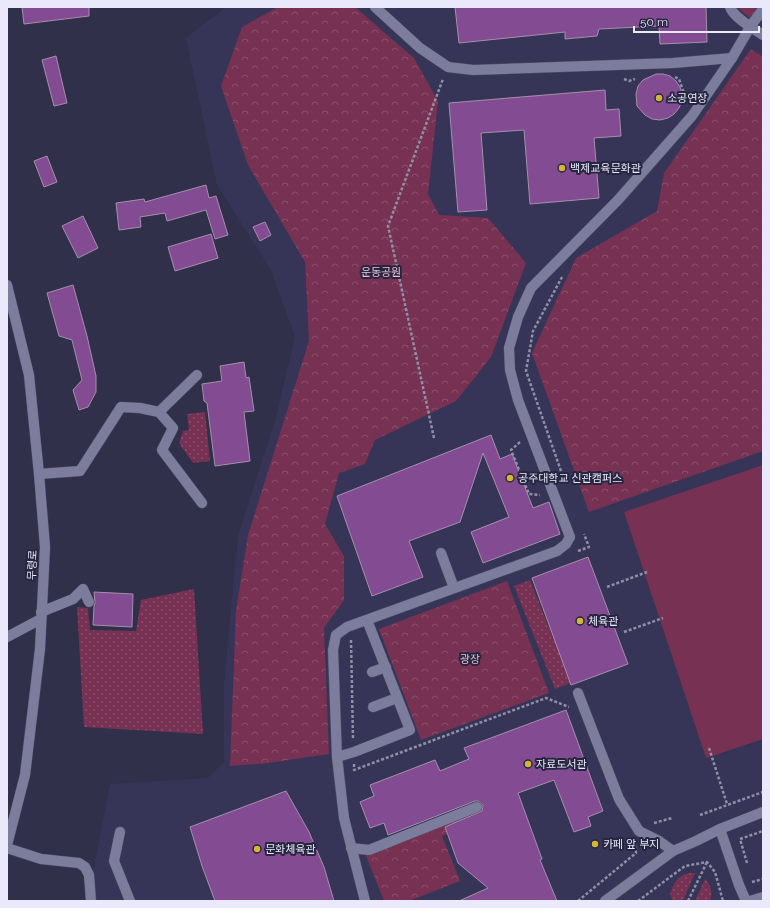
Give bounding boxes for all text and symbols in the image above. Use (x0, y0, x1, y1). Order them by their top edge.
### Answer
scale bar (634, 8, 759, 34)
text: 50 m (640, 15, 668, 29)
place label: 소공연장 (667, 92, 707, 105)
marker: 소공연장 (654, 93, 664, 103)
place label: 백제교육문화관 (570, 162, 641, 175)
marker: 백제교육문화관 (557, 163, 567, 173)
park label: 운동공원 (361, 266, 401, 279)
place label: 공주대학교 신관캠퍼스 (518, 472, 622, 485)
marker: 공주대학교 신관캠퍼스 (505, 473, 515, 483)
street label: 무령로 (25, 550, 40, 581)
place label: 체육관 (588, 615, 618, 628)
marker: 체육관 (575, 616, 585, 626)
park label: 광장 (460, 653, 480, 666)
place label: 자료도서관 (536, 758, 587, 771)
marker: 자료도서관 (523, 759, 533, 769)
place label: 카페 앞 부지 (603, 838, 659, 851)
marker: 카페 앞 부지 (590, 839, 600, 849)
place label: 문화체육관 (265, 843, 316, 856)
marker: 문화체육관 (252, 844, 262, 854)

